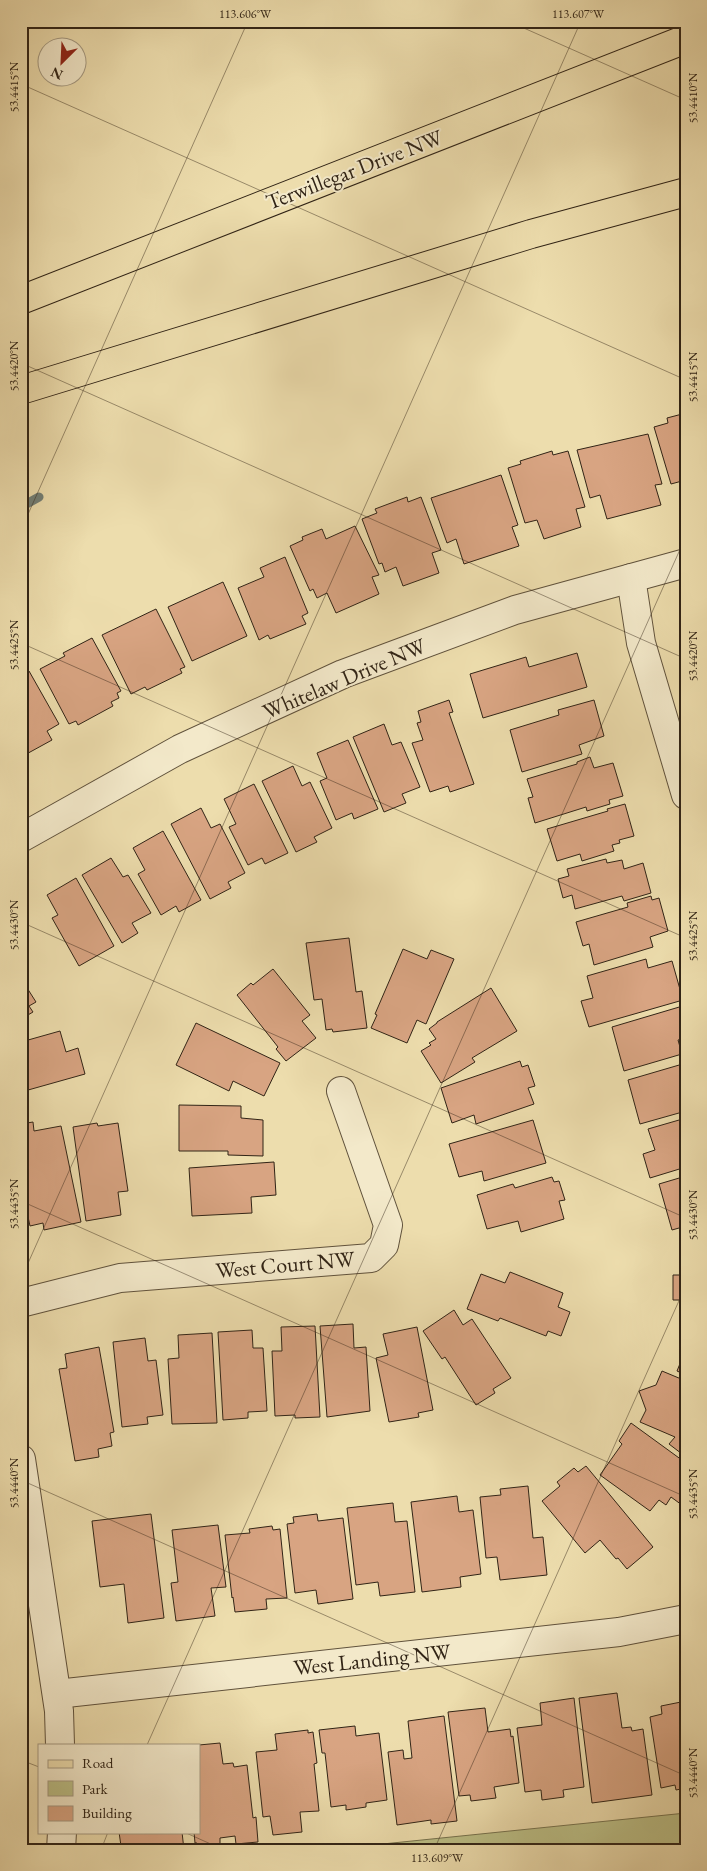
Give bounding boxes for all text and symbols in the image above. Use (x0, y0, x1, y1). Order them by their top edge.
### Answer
text: 113.606°W (219, 6, 272, 22)
text: 113.607°W (552, 6, 605, 22)
north arrow (38, 38, 88, 88)
text: 53.4415°N (6, 61, 22, 112)
text: N (47, 63, 66, 84)
text: 53.4410°N (685, 72, 701, 123)
street label: Terwillegar Drive NW (262, 122, 447, 217)
text: 53.4420°N (6, 340, 22, 391)
text: 53.4415°N (685, 351, 701, 402)
text: 53.4425°N (6, 619, 22, 670)
text: 53.4420°N (685, 630, 701, 681)
street label: Whitelaw Drive NW (258, 631, 431, 726)
text: 53.4430°N (6, 899, 22, 950)
text: 53.4425°N (685, 910, 701, 961)
text: 53.4435°N (6, 1178, 22, 1229)
text: 53.4430°N (685, 1189, 701, 1240)
street label: West Court NW (214, 1244, 357, 1285)
text: 53.4440°N (6, 1457, 22, 1508)
text: 53.4435°N (685, 1468, 701, 1519)
street label: West Landing NW (292, 1637, 453, 1682)
legend (38, 1744, 200, 1834)
text: 53.4440°N (685, 1747, 701, 1798)
text: Road (82, 1753, 114, 1772)
text: Park (82, 1779, 109, 1798)
text: Building (82, 1803, 132, 1822)
text: 113.609°W (411, 1850, 464, 1866)

